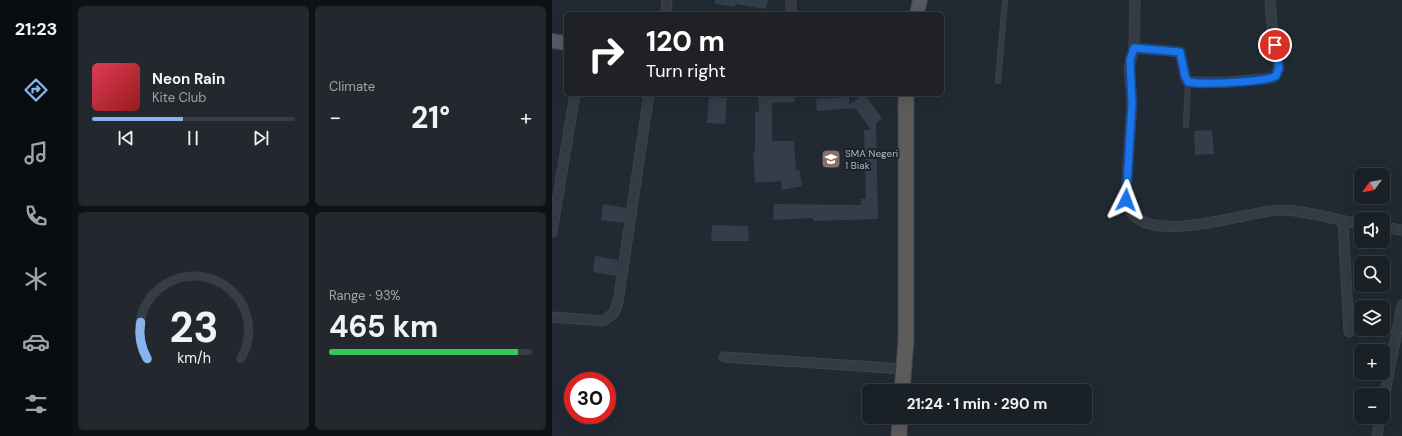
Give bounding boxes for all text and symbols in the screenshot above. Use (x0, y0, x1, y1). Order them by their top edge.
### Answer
text: 21:23 (15, 17, 57, 41)
text: 120 m (646, 23, 725, 60)
icon: right (580, 28, 632, 80)
pin (1258, 28, 1292, 62)
icon: arrive (1264, 34, 1286, 56)
text: Turn right (646, 59, 726, 83)
text: Neon Rain (152, 69, 225, 89)
icon: directions (22, 76, 50, 104)
text: Climate (329, 78, 375, 95)
text: Kite Club (152, 89, 206, 106)
text: 21° (411, 98, 450, 137)
text: − (329, 103, 341, 132)
text: + (520, 103, 532, 132)
icon: previous (115, 127, 137, 149)
icon: pause (182, 127, 204, 149)
icon: next (250, 127, 272, 149)
icon: music (22, 139, 50, 167)
place label: SMA Negeri 1 Biak (845, 147, 898, 172)
school or university icon: SMA Negeri 1 Biak (820, 148, 842, 170)
north arrow (1354, 168, 1390, 204)
map controls (1354, 168, 1390, 424)
position arrow (1105, 179, 1147, 221)
icon: phone (22, 202, 50, 230)
button: sound (1354, 212, 1390, 248)
button: search (1354, 256, 1390, 292)
icon: climate (22, 265, 50, 293)
text: Range · 93% (329, 287, 401, 304)
button: layers (1354, 300, 1390, 336)
text: 23 (169, 301, 218, 355)
text: 465 km (329, 307, 438, 346)
icon: car (22, 328, 50, 356)
button: + (1354, 344, 1390, 380)
text: km/h (177, 349, 210, 367)
speed limit sign: 30 (564, 372, 616, 424)
button: − (1354, 388, 1390, 424)
icon: filters (22, 390, 50, 418)
text: 21:24 · 1 min · 290 m (907, 394, 1047, 414)

